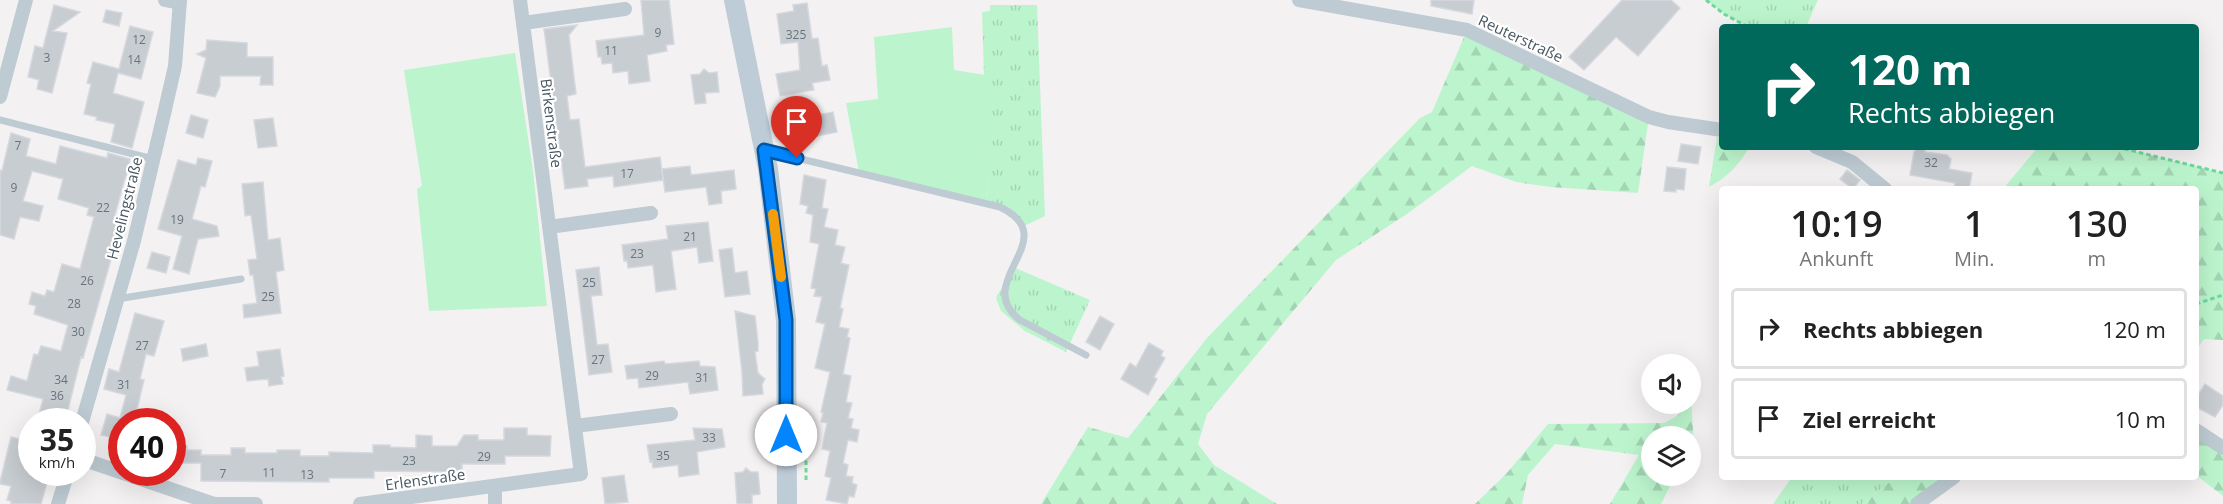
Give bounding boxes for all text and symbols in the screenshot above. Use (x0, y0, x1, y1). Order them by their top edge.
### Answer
street label: Reuterstraße (1475, 10, 1567, 66)
house number: 9 (655, 24, 662, 41)
house number: 325 (786, 26, 806, 43)
house number: 12 (132, 31, 146, 48)
text: 120 m (1848, 40, 1972, 97)
house number: 11 (604, 42, 618, 59)
icon: right (1749, 48, 1827, 126)
house number: 3 (44, 49, 51, 66)
house number: 14 (127, 51, 141, 68)
street label: Birkenstraße (537, 77, 567, 169)
text: Rechts abbiegen (1848, 94, 2055, 131)
pin (771, 96, 822, 158)
icon: arrive (780, 105, 813, 138)
house number: 7 (15, 137, 22, 154)
house number: 32 (1924, 154, 1938, 171)
street label: Hevelingstraße (102, 155, 146, 261)
house number: 17 (620, 165, 634, 182)
house number: 9 (11, 179, 18, 196)
house number: 22 (96, 199, 110, 216)
text: 10:19 (1790, 199, 1883, 248)
text: 1 (1964, 199, 1985, 248)
text: 130 (2066, 199, 2128, 248)
house number: 19 (170, 211, 184, 228)
house number: 21 (683, 228, 697, 245)
house number: 23 (630, 245, 644, 262)
text: Ankunft (1800, 245, 1873, 272)
text: Min. (1954, 245, 1994, 272)
text: m (2087, 245, 2106, 272)
house number: 26 (80, 272, 94, 289)
house number: 25 (582, 274, 596, 291)
house number: 25 (261, 288, 275, 305)
house number: 28 (67, 295, 81, 312)
icon: right (1752, 312, 1785, 345)
text: Rechts abbiegen (1803, 314, 1983, 344)
text: 120 m (2102, 314, 2166, 344)
house number: 30 (71, 323, 85, 340)
house number: 27 (135, 337, 149, 354)
house number: 27 (591, 351, 605, 368)
map controls (1641, 354, 1701, 486)
button: sound (1641, 354, 1701, 414)
house number: 29 (645, 367, 659, 384)
house number: 31 (695, 369, 709, 386)
house number: 34 (54, 371, 68, 388)
house number: 31 (117, 376, 131, 393)
house number: 36 (50, 387, 64, 404)
icon: arrive (1752, 402, 1785, 435)
position arrow (754, 403, 818, 467)
text: Ziel erreicht (1803, 404, 1936, 434)
text: 10 m (2115, 404, 2166, 434)
speed limit sign: 40 (108, 408, 186, 486)
text: 35 (40, 419, 74, 460)
button: layers (1641, 426, 1701, 486)
house number: 33 (702, 429, 716, 446)
house number: 35 (656, 447, 670, 464)
house number: 29 (477, 448, 491, 465)
text: km/h (39, 452, 75, 472)
house number: 23 (402, 452, 416, 469)
street label: Erlenstraße (384, 463, 466, 495)
house number: 11 (262, 464, 276, 481)
house number: 7 (220, 465, 227, 482)
house number: 13 (300, 466, 314, 483)

